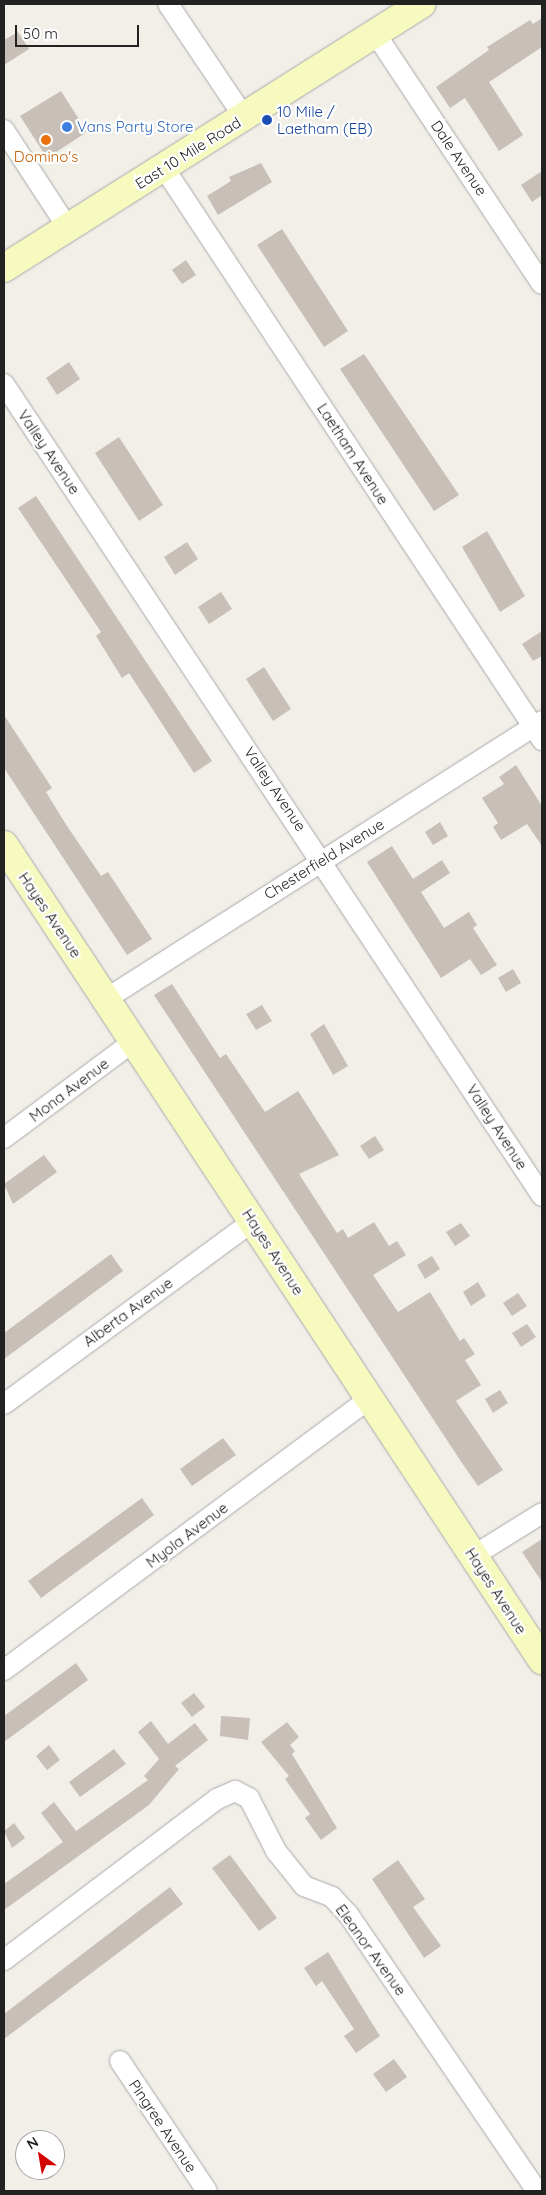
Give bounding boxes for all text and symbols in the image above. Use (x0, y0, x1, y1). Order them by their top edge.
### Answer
scale bar (18, 15, 141, 47)
text: 50 m (23, 24, 58, 43)
place label: 10 Mile / Laetham (EB) (277, 102, 373, 137)
street label: East 10 Mile Road (132, 113, 244, 193)
marker: 10 Mile / Laetham (EB) (261, 114, 273, 126)
street label: Dale Avenue (427, 117, 491, 199)
place label: Vans Party Store (77, 118, 194, 136)
marker: Vans Party Store (61, 121, 73, 133)
marker: Domino's (40, 134, 52, 146)
place label: Domino's (14, 148, 78, 166)
street label: Laetham Avenue (314, 400, 392, 508)
street label: Valley Avenue (14, 406, 84, 498)
street label: Valley Avenue (240, 743, 310, 835)
street label: Chesterfield Avenue (261, 815, 387, 903)
street label: Hayes Avenue (15, 869, 85, 961)
street label: Mona Avenue (26, 1054, 112, 1126)
street label: Valley Avenue (463, 1081, 531, 1173)
street label: Hayes Avenue (238, 1205, 308, 1299)
street label: Alberta Avenue (80, 1274, 176, 1350)
street label: Myola Avenue (143, 1498, 231, 1572)
street label: Hayes Avenue (461, 1544, 531, 1638)
street label: Eleanor Avenue (332, 1901, 410, 1999)
street label: Pingree Avenue (125, 2076, 201, 2176)
north arrow (15, 2130, 65, 2180)
text: N (23, 2133, 42, 2153)

